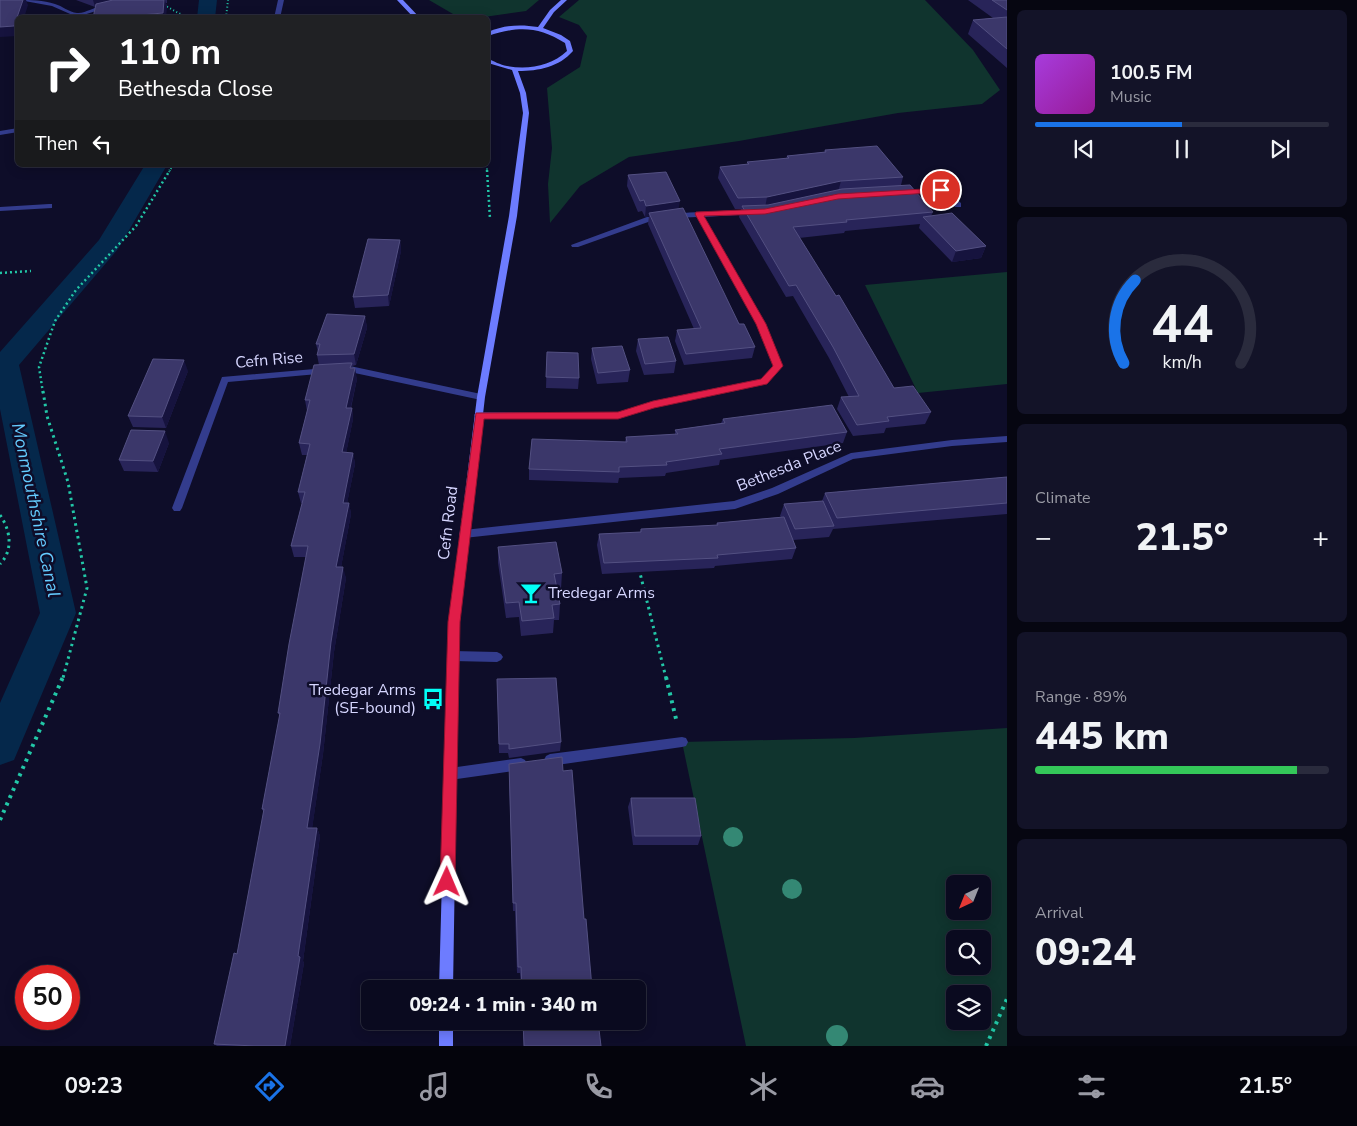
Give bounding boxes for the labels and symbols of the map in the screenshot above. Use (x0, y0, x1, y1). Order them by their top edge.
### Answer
pin (920, 169, 962, 211)
street label: Cefn Rise (234, 346, 304, 374)
water label: Monmouthshire Canal (6, 421, 66, 599)
street label: Bethesda Place (733, 435, 845, 497)
street label: Cefn Road (433, 485, 463, 561)
bar icon: Tredegar Arms (518, 580, 544, 606)
place label: Tredegar Arms (548, 582, 655, 604)
place label: Tredegar Arms (SE-bound) (309, 679, 416, 719)
bus stop icon: Tredegar Arms (SE-bound) (420, 686, 446, 712)
position arrow (420, 855, 472, 907)
north arrow (946, 875, 991, 920)
speed limit sign: 50 (15, 965, 80, 1030)

